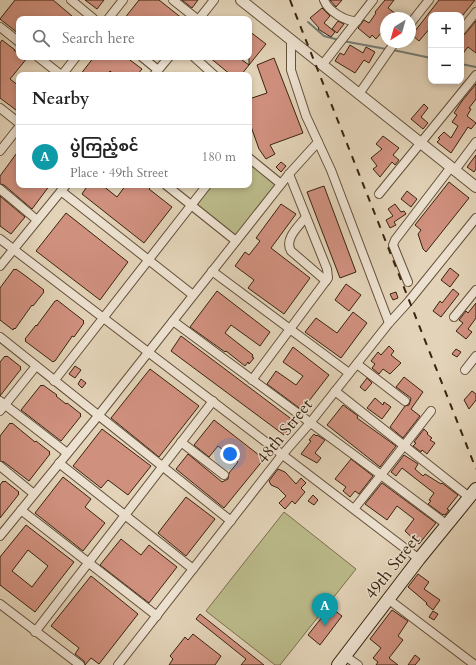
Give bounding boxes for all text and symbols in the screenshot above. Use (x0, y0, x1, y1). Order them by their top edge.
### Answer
north arrow (380, 12, 416, 48)
map controls (428, 12, 464, 84)
button: + (428, 12, 464, 48)
search box (16, 16, 252, 60)
icon: search (30, 27, 52, 49)
text: Search here (62, 28, 135, 48)
button: − (428, 48, 464, 84)
text: Nearby (32, 87, 89, 110)
text: ပွဲကြည့်စင် (70, 136, 139, 156)
text: A (40, 148, 50, 166)
text: 180 m (202, 148, 236, 166)
text: Place · 49th Street (70, 164, 168, 182)
street label: 48th Street (251, 393, 318, 469)
your location (220, 444, 240, 464)
street label: 49th Street (359, 528, 426, 604)
pin: A (312, 593, 338, 626)

